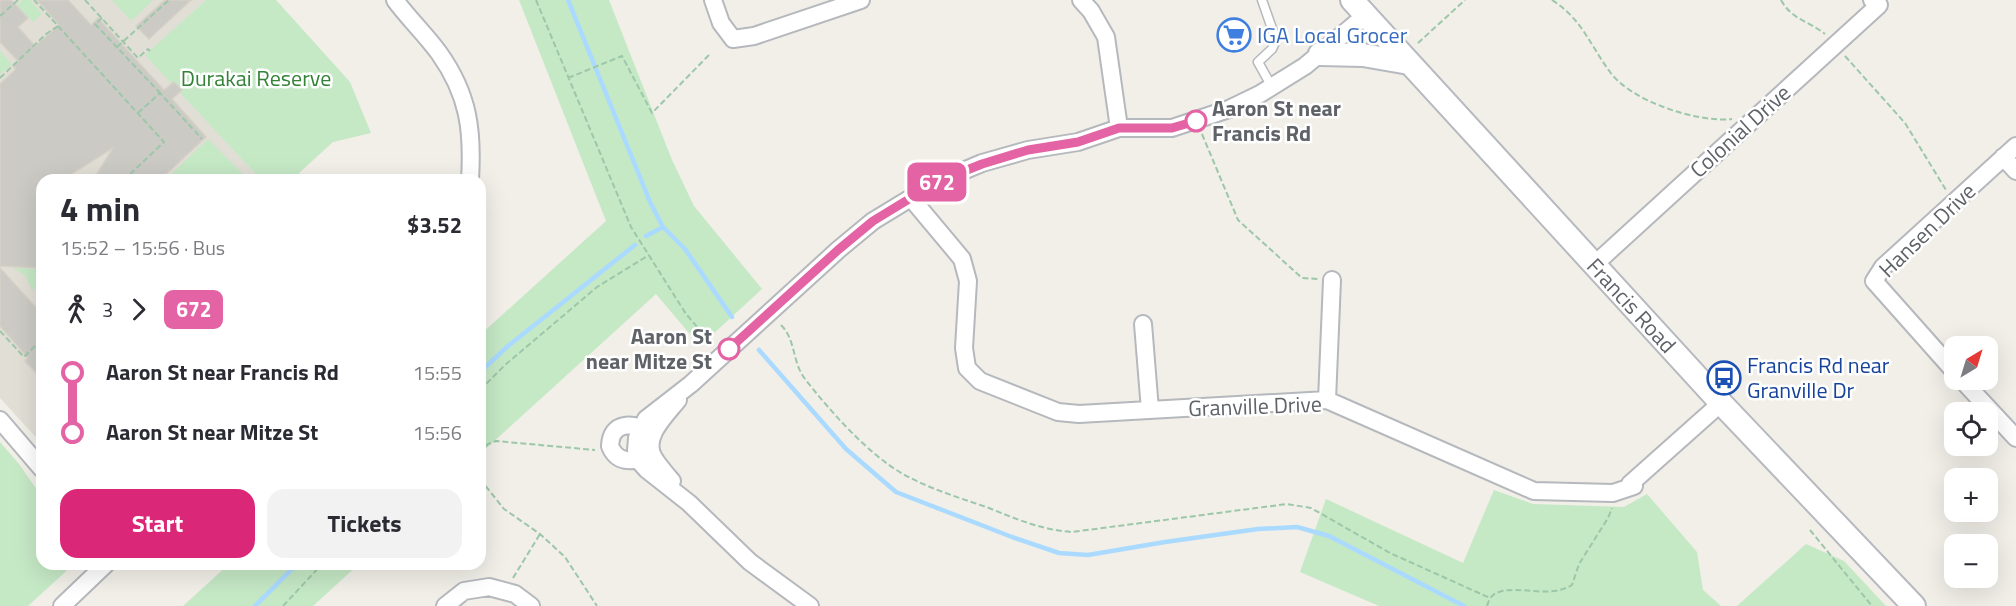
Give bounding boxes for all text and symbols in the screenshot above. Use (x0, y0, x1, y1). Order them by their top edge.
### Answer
supermarket icon: IGA Local Grocer (1216, 17, 1252, 53)
place label: IGA Local Grocer (1257, 18, 1408, 52)
park label: Durakai Reserve (181, 61, 331, 95)
street label: Colonial Drive (1682, 76, 1798, 186)
place label: Aaron St near Francis Rd (1212, 91, 1341, 150)
marker: Aaron St near Francis Rd (1185, 110, 1207, 132)
line badge: 672 (902, 162, 972, 201)
text: 672 (919, 166, 955, 198)
street label: Hansen Drive (1871, 175, 1983, 285)
text: 4 min (60, 184, 140, 234)
text: $3.52 (407, 208, 462, 242)
text: 15:52 – 15:56 · Bus (60, 232, 225, 263)
street label: Francis Road (1579, 250, 1684, 361)
icon: walk (60, 293, 93, 326)
icon: forward (122, 293, 155, 326)
text: 672 (176, 293, 211, 325)
text: 3 (102, 294, 113, 325)
place label: Aaron St near Mitze St (586, 319, 712, 378)
north arrow (1944, 336, 1998, 390)
map controls (1944, 336, 1998, 588)
marker: Aaron St near Mitze St (718, 338, 740, 360)
place label: Francis Rd near Granville Dr (1747, 348, 1890, 407)
text: Aaron St near Francis Rd (106, 355, 339, 389)
text: 15:55 (413, 357, 462, 388)
bus stop icon: Francis Rd near Granville Dr (1706, 360, 1742, 396)
street label: Granville Drive (1188, 387, 1322, 425)
button: locate (1944, 402, 1998, 456)
text: Aaron St near Mitze St (106, 415, 318, 449)
text: 15:56 (413, 417, 462, 448)
button: + (1944, 468, 1998, 522)
button: Start (60, 489, 255, 558)
button: Tickets (267, 489, 462, 558)
button: − (1944, 534, 1998, 588)

